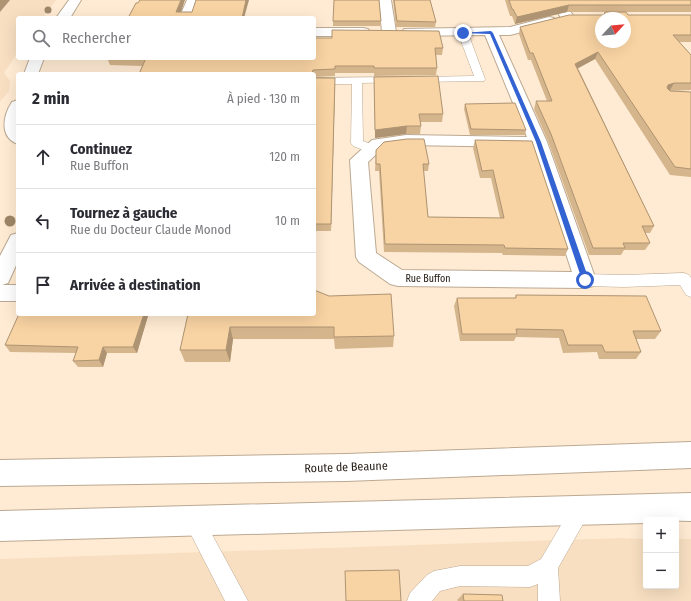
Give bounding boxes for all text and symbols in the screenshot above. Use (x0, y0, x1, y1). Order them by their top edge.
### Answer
north arrow (595, 12, 631, 48)
search box (16, 16, 316, 60)
route end (454, 24, 472, 42)
icon: search (30, 27, 52, 49)
text: Rechercher (62, 29, 131, 47)
text: 2 min (32, 88, 70, 109)
text: À pied · 130 m (227, 91, 300, 106)
text: Continuez (70, 140, 132, 158)
icon: ahead (32, 146, 54, 168)
text: 120 m (269, 149, 300, 164)
text: Rue Buffon (70, 158, 129, 173)
text: Tournez à gauche (70, 204, 177, 222)
icon: left (32, 210, 54, 232)
text: 10 m (275, 213, 300, 228)
text: Rue du Docteur Claude Monod (70, 222, 231, 237)
route start (576, 271, 594, 289)
street label: Rue Buffon (405, 273, 451, 285)
icon: arrive (32, 274, 54, 296)
text: Arrivée à destination (70, 276, 201, 294)
street label: Route de Beaune (304, 459, 388, 475)
map controls (643, 517, 679, 589)
button: + (643, 517, 679, 553)
button: − (643, 553, 679, 589)

